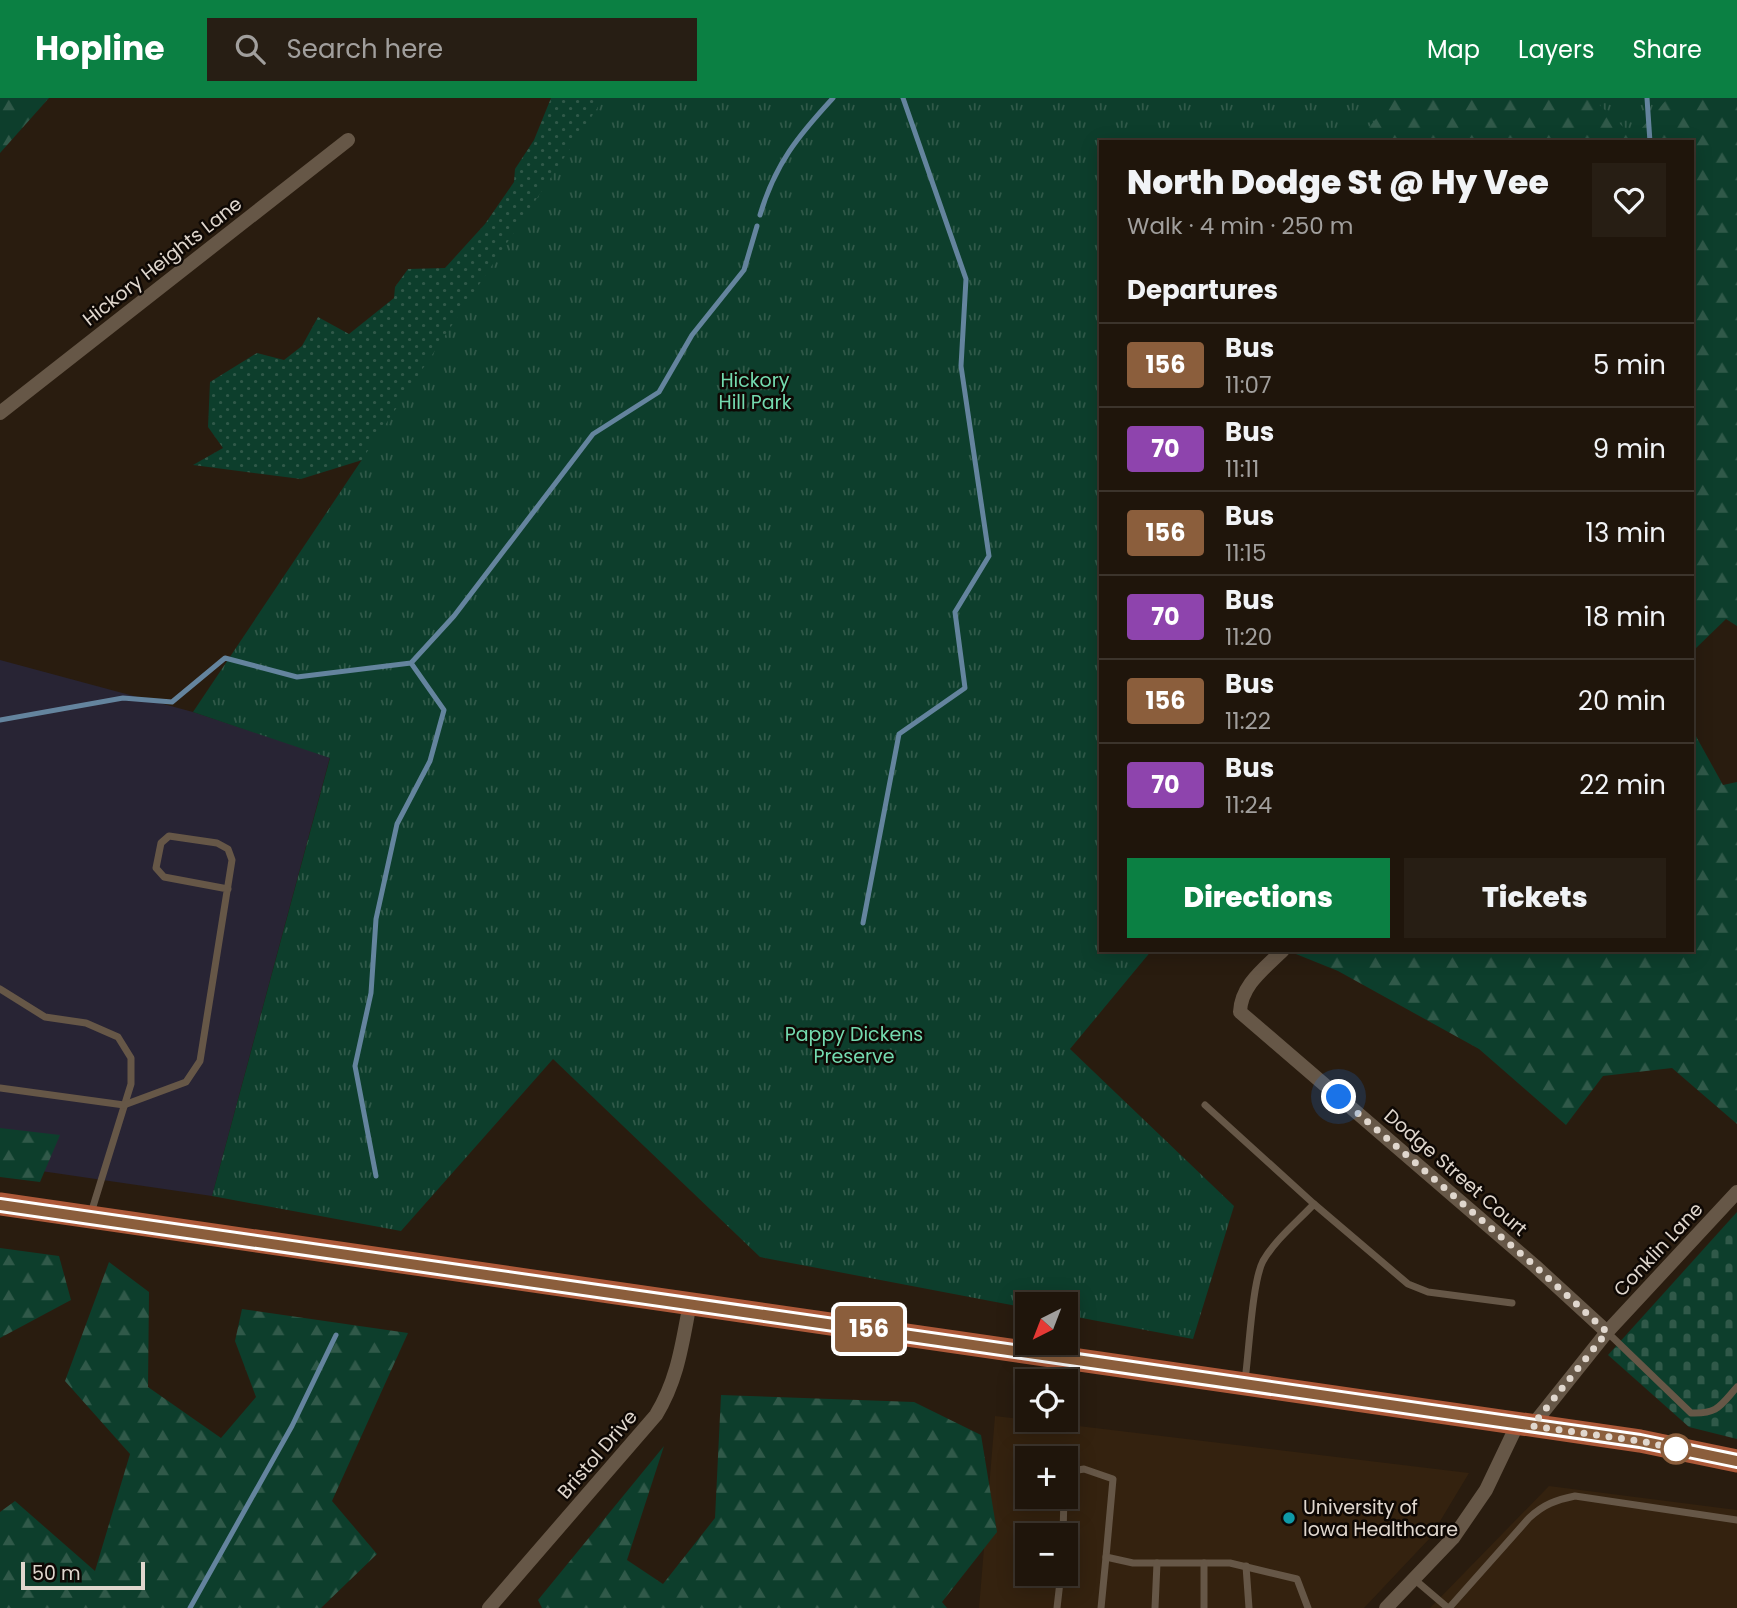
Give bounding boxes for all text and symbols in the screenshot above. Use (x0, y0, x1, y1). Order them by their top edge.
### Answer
search box (207, 18, 697, 81)
text: Hopline (35, 25, 165, 72)
icon: search (231, 30, 269, 68)
text: Search here (287, 31, 443, 67)
text: Map (1427, 33, 1480, 66)
text: Layers (1518, 33, 1594, 66)
text: Share (1632, 33, 1702, 66)
text: North Dodge St @ Hy Vee (1127, 159, 1549, 206)
button: heart (1592, 163, 1666, 237)
street label: Hickory Heights Lane (77, 191, 248, 332)
text: Walk · 4 min · 250 m (1127, 210, 1353, 242)
text: Departures (1127, 272, 1278, 308)
text: Bus (1225, 330, 1274, 366)
text: 5 min (1593, 347, 1666, 383)
text: 156 (1146, 348, 1185, 381)
park label: Hickory Hill Park (719, 367, 792, 416)
text: 11:07 (1225, 369, 1272, 401)
text: Bus (1225, 414, 1274, 450)
text: 9 min (1593, 431, 1666, 467)
text: 70 (1151, 432, 1180, 465)
text: 11:11 (1225, 453, 1259, 485)
text: Bus (1225, 498, 1274, 534)
text: 13 min (1586, 515, 1666, 551)
text: 156 (1146, 516, 1185, 549)
text: 11:15 (1225, 537, 1266, 569)
text: Bus (1225, 582, 1274, 618)
text: 18 min (1585, 599, 1666, 635)
text: 70 (1151, 600, 1180, 633)
text: 11:20 (1225, 621, 1272, 653)
text: Bus (1225, 666, 1274, 702)
text: 20 min (1578, 683, 1666, 719)
text: 156 (1146, 684, 1185, 717)
text: 11:22 (1225, 705, 1271, 737)
text: Bus (1225, 750, 1274, 786)
text: 22 min (1579, 767, 1666, 803)
text: 70 (1151, 768, 1180, 801)
text: 11:24 (1225, 789, 1272, 821)
button: Directions (1127, 858, 1390, 938)
button: Tickets (1404, 858, 1666, 938)
park label: Pappy Dickens Preserve (785, 1021, 923, 1070)
your location (1321, 1079, 1356, 1114)
street label: Dodge Street Court (1378, 1103, 1533, 1242)
street label: Conklin Lane (1607, 1196, 1709, 1303)
north arrow (1015, 1292, 1078, 1354)
map controls (1015, 1292, 1078, 1586)
line badge: 156 (829, 1306, 909, 1352)
text: 156 (849, 1312, 889, 1345)
button: locate (1015, 1369, 1078, 1432)
street label: Bristol Drive (551, 1404, 644, 1505)
unlabelled marker (1661, 1434, 1691, 1464)
button: + (1015, 1446, 1078, 1509)
place label: University of Iowa Healthcare (1303, 1494, 1458, 1543)
marker: University of Iowa Healthcare (1281, 1510, 1297, 1526)
button: − (1015, 1523, 1078, 1586)
scale bar (21, 1559, 145, 1591)
text: 50 m (32, 1560, 81, 1587)

